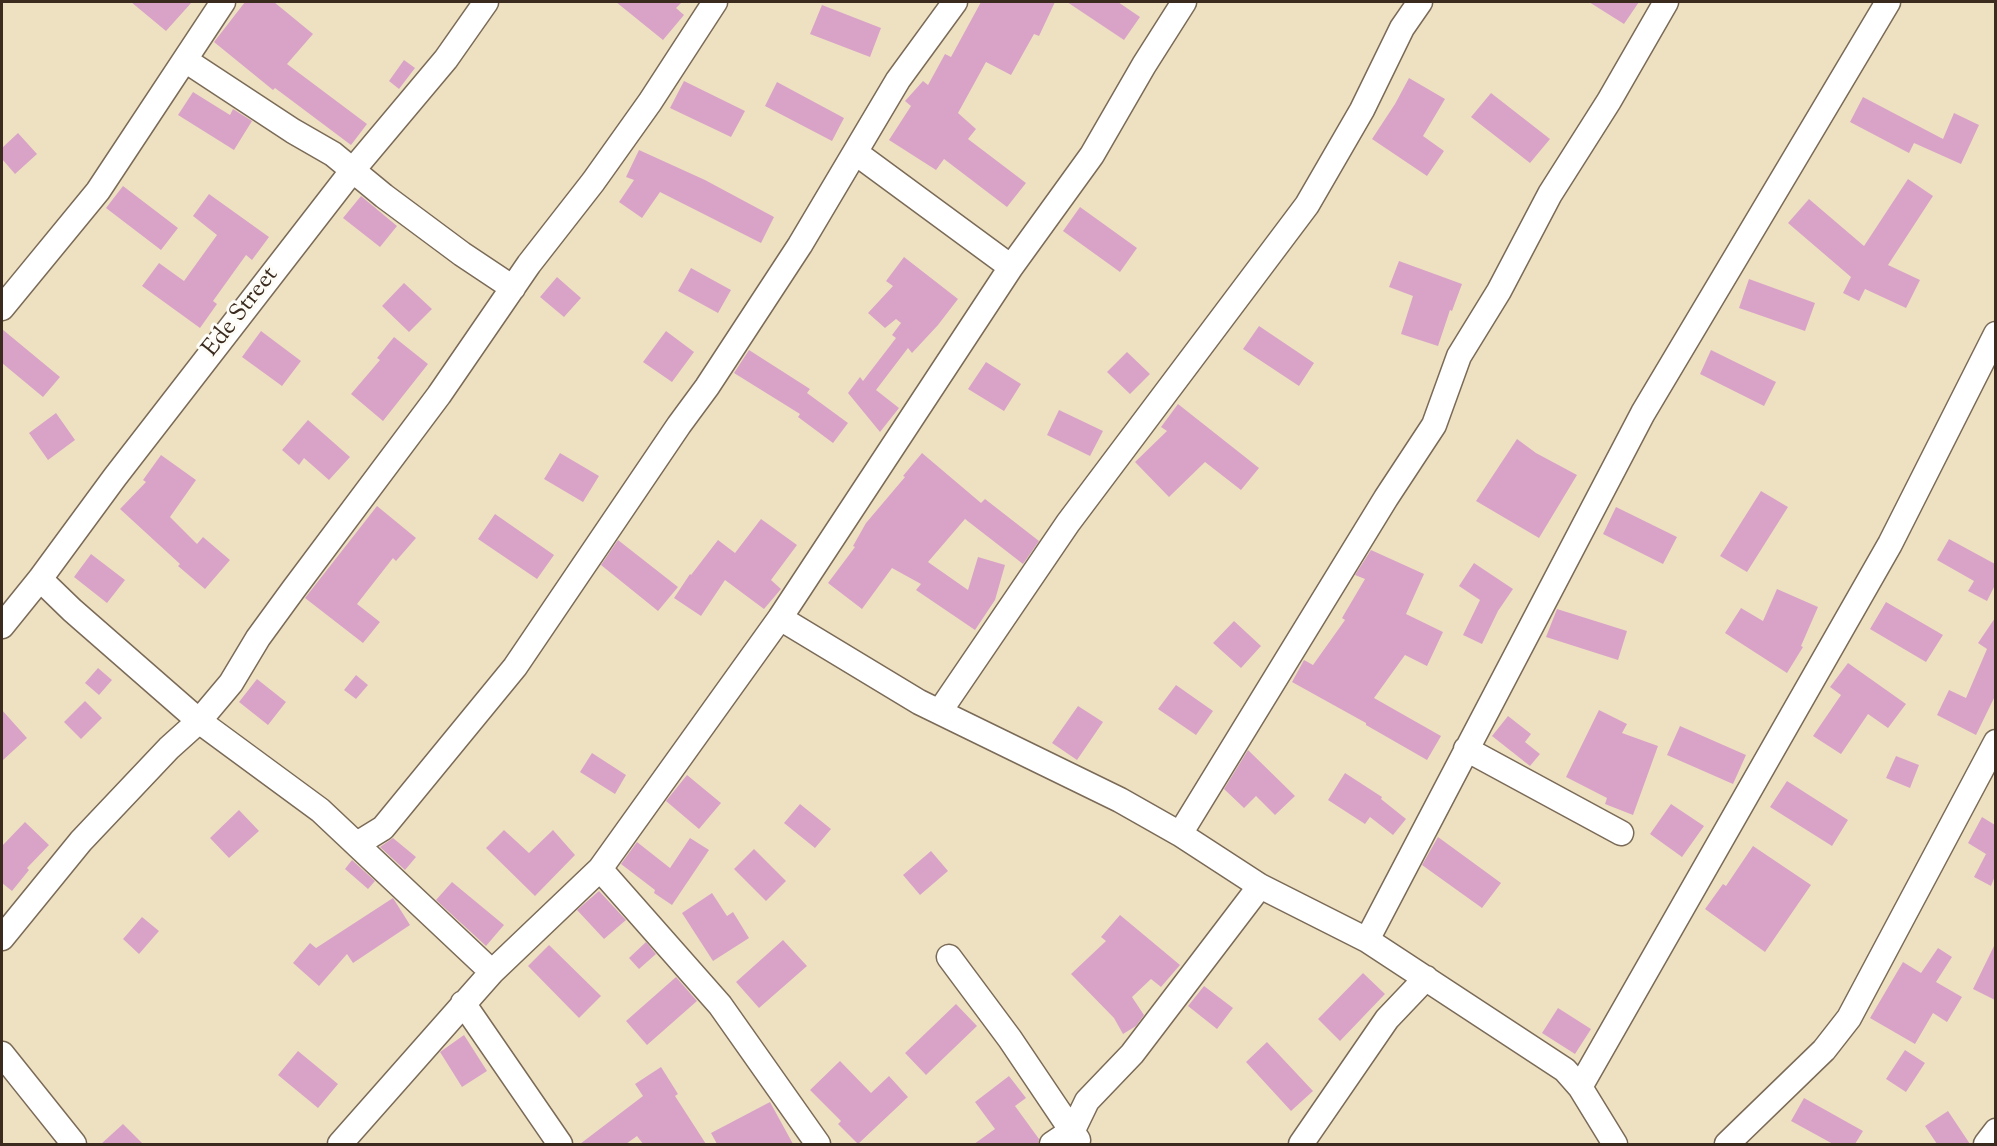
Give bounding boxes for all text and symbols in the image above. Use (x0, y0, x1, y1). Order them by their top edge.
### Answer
street label: Ede Street (198, 262, 286, 364)

